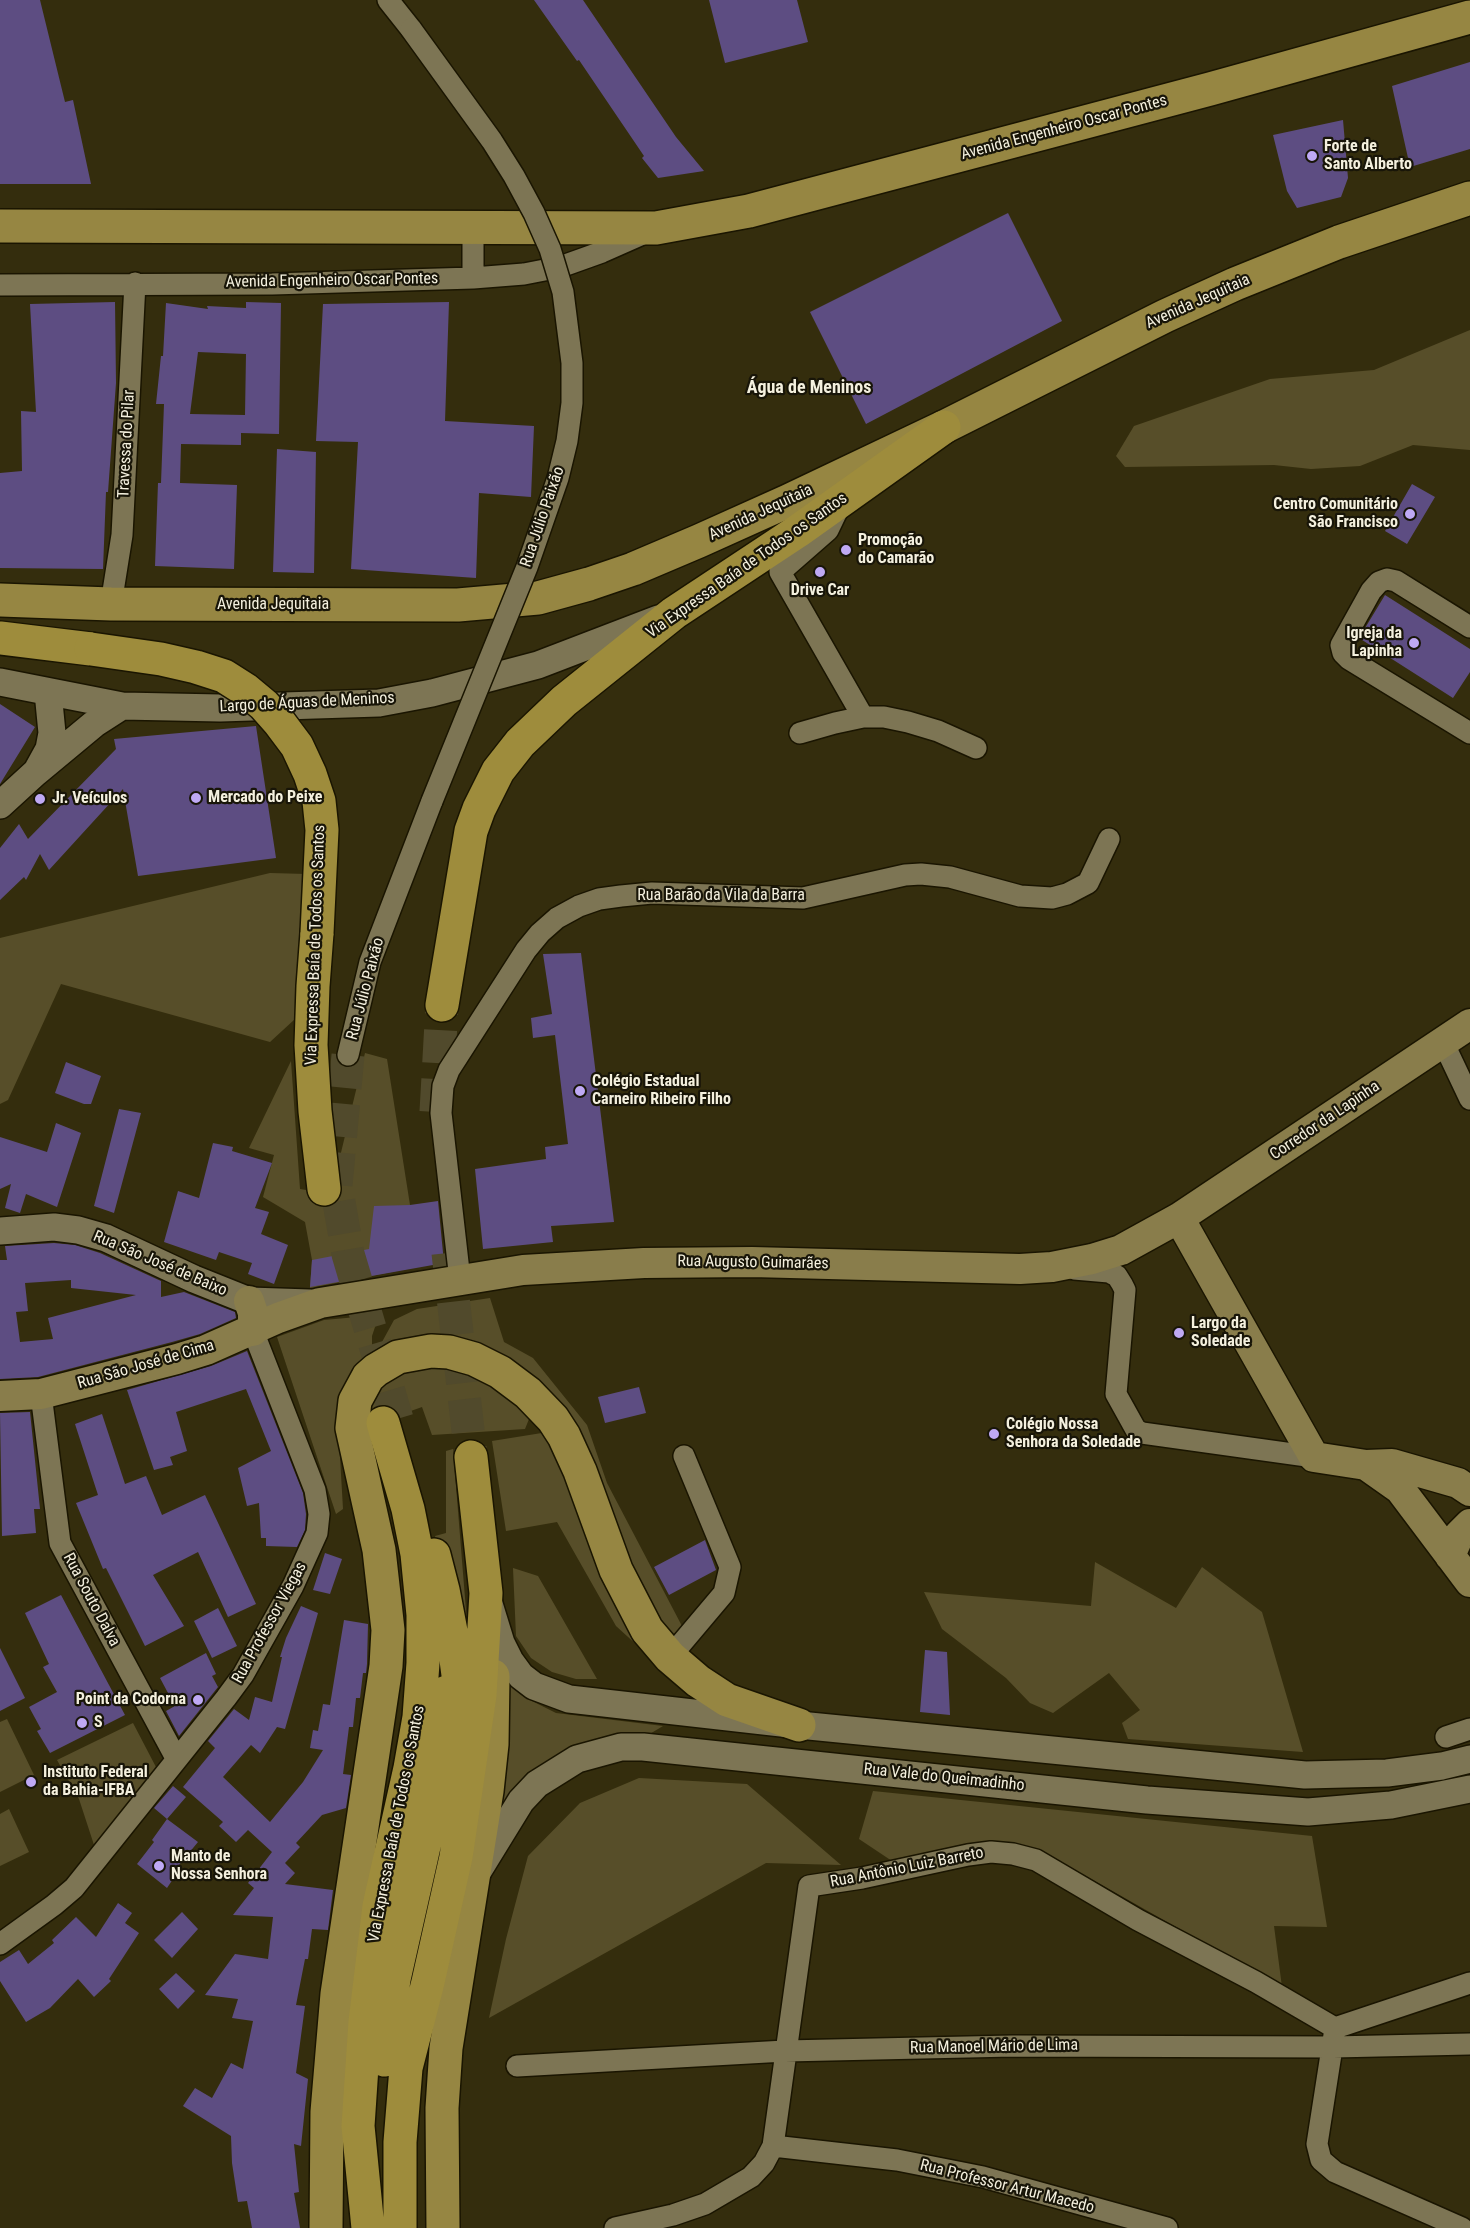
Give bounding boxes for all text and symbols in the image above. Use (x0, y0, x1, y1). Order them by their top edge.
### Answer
street label: Avenida Engenheiro Oscar Pontes (959, 91, 1169, 165)
place label: Forte de Santo Alberto (1324, 137, 1412, 175)
marker: Forte de Santo Alberto (1305, 149, 1319, 163)
street label: Avenida Engenheiro Oscar Pontes (226, 270, 438, 292)
street label: Avenida Jequitaia (1143, 270, 1253, 334)
district label: Água de Meninos (747, 377, 871, 399)
street label: Travessa do Pilar (115, 389, 139, 499)
street label: Rua Júlio Paixão (517, 464, 569, 570)
street label: Avenida Jequitaia (706, 481, 816, 545)
street label: Via Expressa Baía de Todos os Santos (643, 489, 851, 643)
place label: Centro Comunitário São Francisco (1273, 495, 1398, 533)
marker: Centro Comunitário São Francisco (1403, 507, 1417, 521)
place label: Promoção do Camarão (858, 531, 934, 569)
marker: Promoção do Camarão (839, 543, 853, 557)
marker: Drive Car (813, 565, 827, 579)
place label: Drive Car (791, 581, 849, 601)
street label: Avenida Jequitaia (217, 595, 329, 615)
place label: Igreja da Lapinha (1346, 624, 1402, 662)
marker: Igreja da Lapinha (1407, 636, 1421, 650)
street label: Largo de Águas de Meninos (219, 689, 395, 717)
place label: Mercado do Peixe (208, 788, 322, 808)
place label: Jr. Veículos (52, 789, 127, 809)
marker: Mercado do Peixe (189, 791, 203, 805)
marker: Jr. Veículos (33, 792, 47, 806)
street label: Via Expressa Baía de Todos os Santos (302, 824, 330, 1066)
street label: Rua Barão da Vila da Barra (637, 886, 805, 906)
street label: Rua Júlio Paixão (343, 936, 389, 1042)
place label: Colégio Estadual Carneiro Ribeiro Filho (592, 1072, 731, 1110)
street label: Corredor da Lapinha (1267, 1077, 1383, 1165)
marker: Colégio Estadual Carneiro Ribeiro Filho (573, 1084, 587, 1098)
street label: Rua São José de Baixo (90, 1227, 230, 1301)
street label: Rua Augusto Guimarães (677, 1252, 829, 1274)
place label: Largo da Soledade (1191, 1314, 1250, 1352)
marker: Largo da Soledade (1172, 1326, 1186, 1340)
street label: Rua São José de Cima (76, 1336, 216, 1394)
place label: Colégio Nossa Senhora da Soledade (1006, 1415, 1141, 1453)
marker: Colégio Nossa Senhora da Soledade (987, 1427, 1001, 1441)
street label: Rua Souto Dalva (58, 1550, 124, 1650)
street label: Rua Professor Viegas (229, 1559, 311, 1687)
place label: Point da Codorna (76, 1690, 186, 1710)
marker: Point da Codorna (191, 1693, 205, 1707)
street label: Via Expressa Baía de Todos os Santos (365, 1704, 429, 1944)
place label: S (94, 1713, 103, 1733)
marker: S (75, 1716, 89, 1730)
street label: Rua Vale do Queimadinho (863, 1760, 1025, 1796)
place label: Instituto Federal da Bahia-IFBA (43, 1763, 148, 1801)
marker: Instituto Federal da Bahia-IFBA (24, 1775, 38, 1789)
street label: Rua Antônio Luiz Barreto (829, 1844, 985, 1892)
place label: Manto de Nossa Senhora (171, 1847, 267, 1885)
marker: Manto de Nossa Senhora (152, 1859, 166, 1873)
street label: Rua Manoel Mário de Lima (910, 2036, 1078, 2058)
street label: Rua Professor Artur Macedo (918, 2156, 1096, 2218)

